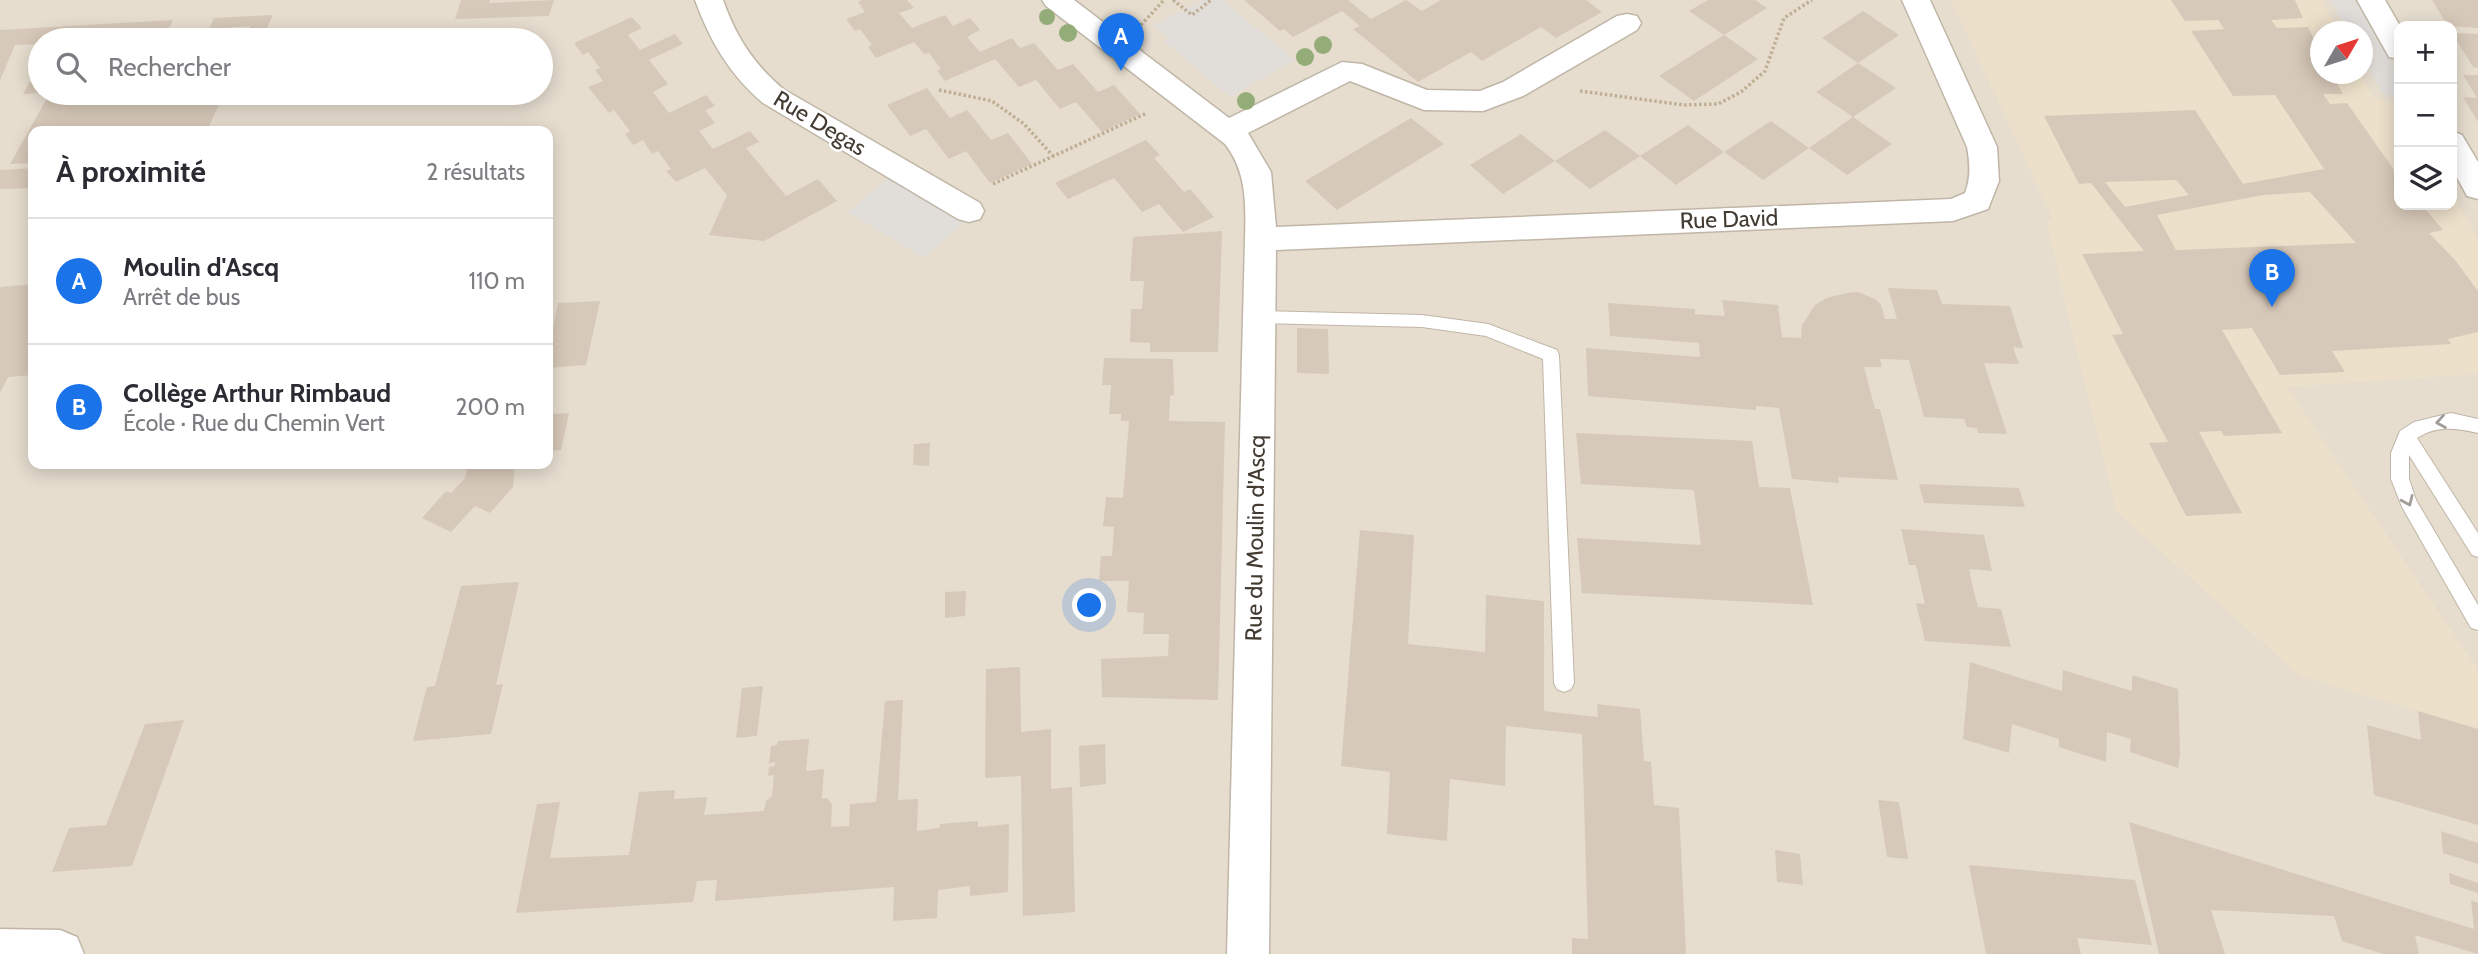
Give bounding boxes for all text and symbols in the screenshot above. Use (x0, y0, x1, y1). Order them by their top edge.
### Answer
pin: A (1098, 13, 1144, 71)
north arrow (2310, 21, 2373, 84)
map controls (2394, 21, 2457, 210)
button: + (2394, 21, 2457, 84)
search box (28, 28, 553, 105)
icon: search (52, 48, 90, 86)
text: Rechercher (108, 51, 231, 83)
street label: Rue Degas (769, 84, 871, 162)
button: − (2394, 84, 2457, 147)
button: layers (2394, 147, 2457, 210)
text: À proximité (56, 153, 206, 190)
text: 2 résultats (426, 158, 525, 186)
street label: Rue David (1679, 203, 1779, 235)
pin: B (2249, 249, 2295, 307)
text: Moulin d'Ascq (123, 251, 279, 283)
text: A (72, 267, 86, 295)
text: 110 m (469, 267, 525, 295)
text: Arrêt de bus (123, 283, 240, 311)
text: Collège Arthur Rimbaud (123, 377, 391, 409)
text: B (72, 393, 86, 421)
text: 200 m (455, 393, 525, 421)
text: École · Rue du Chemin Vert (123, 409, 385, 437)
one-way arrow (2435, 414, 2447, 429)
street label: Rue du Moulin d'Ascq (1239, 434, 1271, 642)
one-way arrow (2400, 494, 2414, 506)
your location (1072, 588, 1106, 622)

